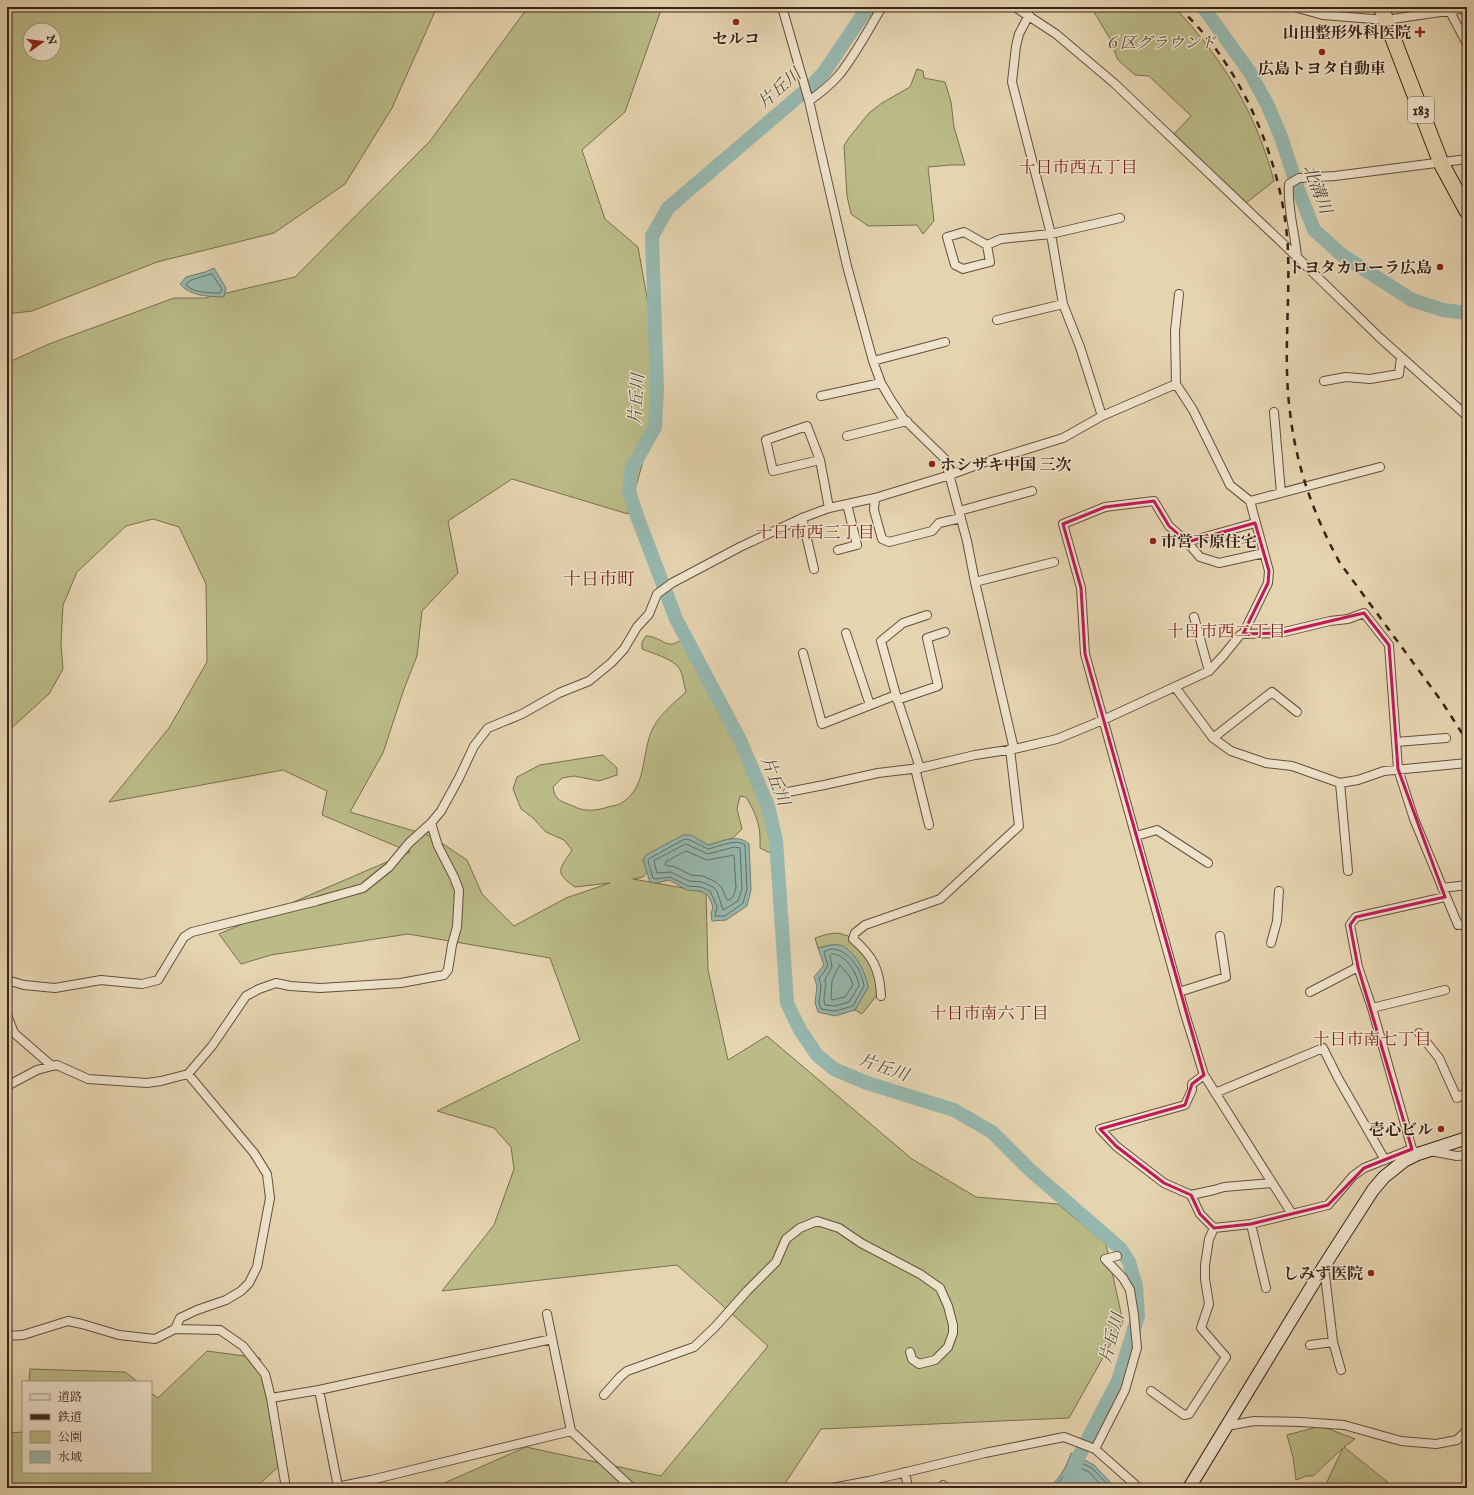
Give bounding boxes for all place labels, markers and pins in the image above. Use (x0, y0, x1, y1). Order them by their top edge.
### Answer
marker: セルコ (731, 17, 741, 27)
place label: 山田整形外科医院 (1283, 24, 1411, 44)
marker: 山田整形外科医院 (1414, 26, 1426, 38)
place label: セルコ (712, 30, 760, 50)
marker: 広島トヨタ自動車 (1317, 47, 1327, 57)
place label: 広島トヨタ自動車 (1258, 60, 1386, 80)
place label: トヨタカローラ広島 (1288, 259, 1432, 279)
marker: トヨタカローラ広島 (1435, 262, 1445, 272)
place label: ホシザキ中国 三次 (940, 456, 1072, 476)
marker: ホシザキ中国 三次 (927, 459, 937, 469)
place label: 市営下原住宅 (1161, 533, 1257, 553)
marker: 市営下原住宅 (1148, 536, 1158, 546)
place label: 壱心ビル (1369, 1121, 1433, 1141)
marker: 壱心ビル (1436, 1124, 1446, 1134)
place label: しみず医院 (1283, 1265, 1363, 1285)
marker: しみず医院 (1366, 1268, 1376, 1278)

